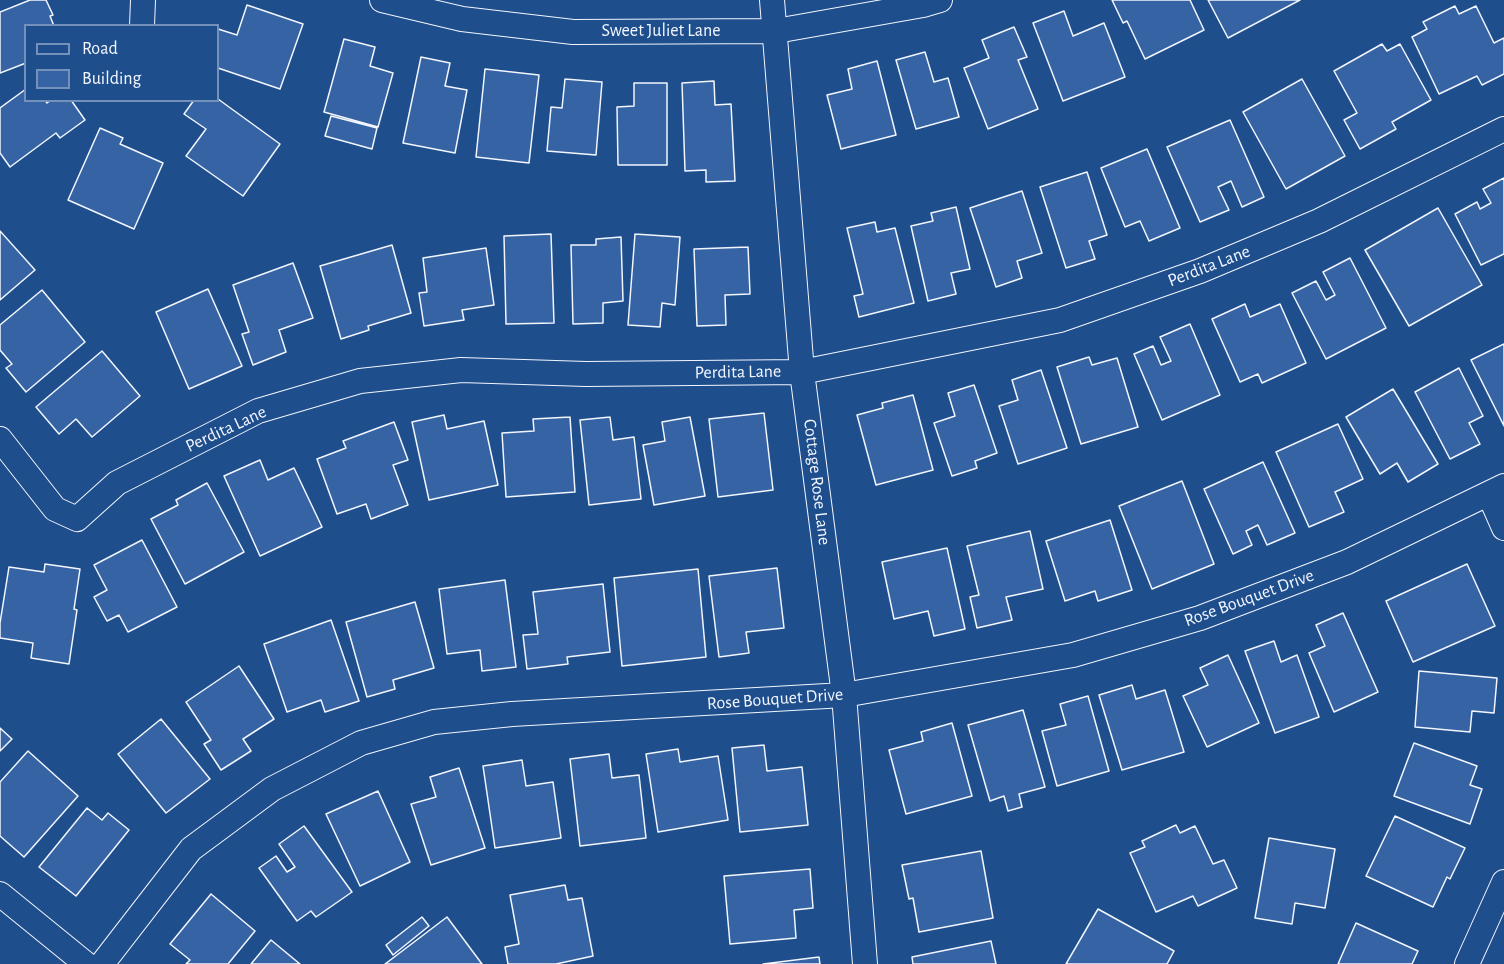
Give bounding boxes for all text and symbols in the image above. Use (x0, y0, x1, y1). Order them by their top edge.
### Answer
street label: Sweet Juliet Lane (602, 20, 720, 42)
legend (24, 24, 219, 102)
text: Road (82, 40, 118, 58)
text: Building (82, 70, 141, 88)
street label: Perdita Lane (1165, 240, 1253, 292)
street label: Perdita Lane (695, 360, 781, 384)
street label: Perdita Lane (182, 401, 270, 457)
street label: Cottage Rose Lane (799, 418, 835, 546)
street label: Rose Bouquet Drive (1181, 565, 1317, 631)
street label: Rose Bouquet Drive (706, 683, 844, 715)

